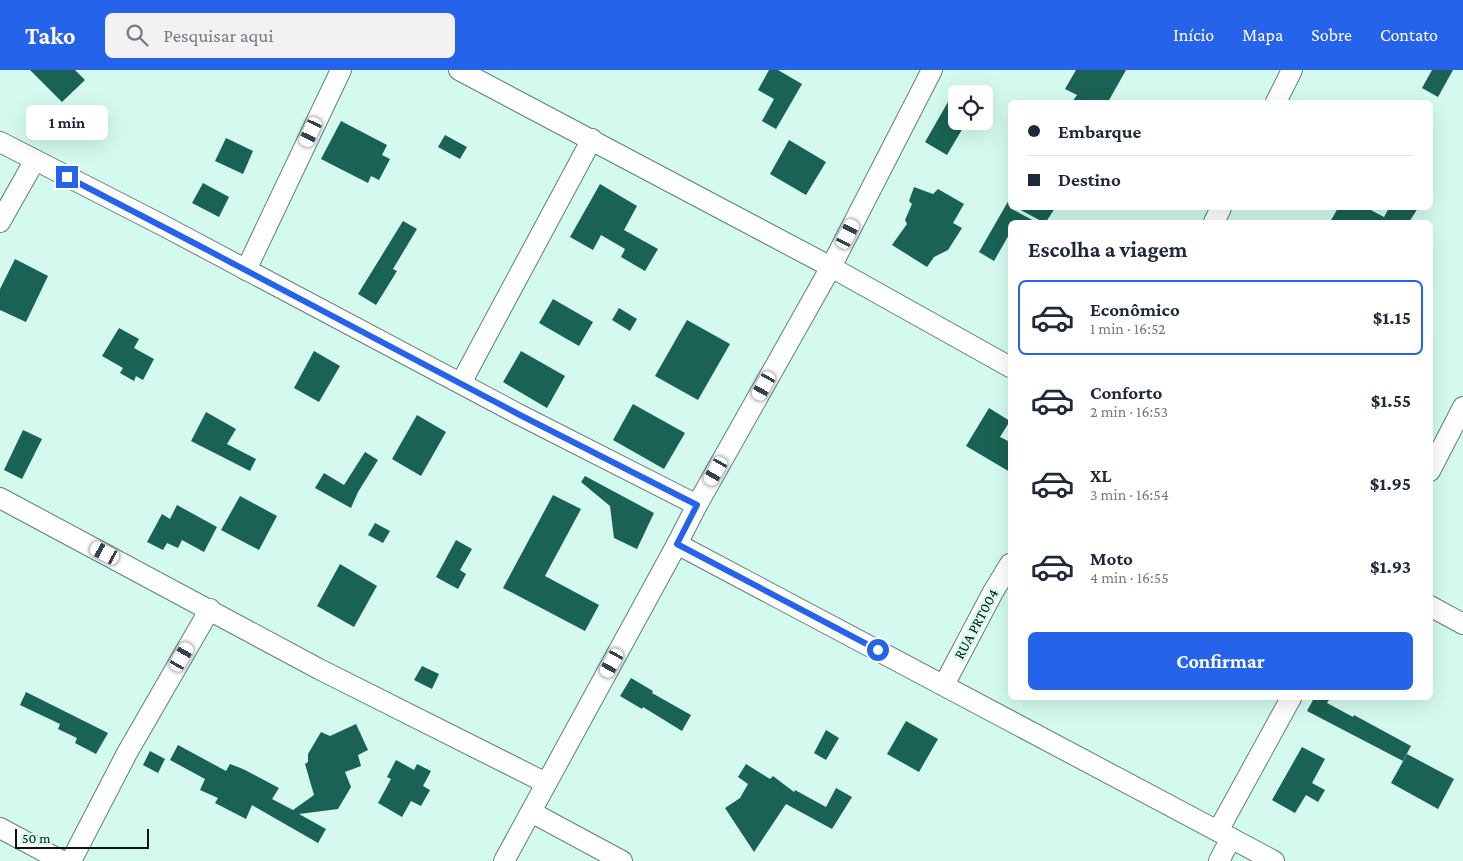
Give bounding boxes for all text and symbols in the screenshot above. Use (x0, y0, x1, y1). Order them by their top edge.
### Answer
search box (105, 13, 455, 58)
icon: search (123, 21, 151, 49)
text: Tako (25, 22, 75, 49)
text: Pesquisar aqui (163, 25, 273, 46)
text: Início (1173, 25, 1214, 45)
text: Mapa (1242, 25, 1283, 45)
text: Sobre (1311, 25, 1352, 45)
text: Contato (1380, 25, 1438, 45)
map controls (948, 85, 993, 130)
button: locate (948, 85, 993, 130)
callout: 1 min (26, 104, 108, 140)
text: 1 min (49, 114, 85, 131)
car (297, 115, 324, 149)
text: Embarque (1058, 121, 1141, 142)
route end (56, 166, 78, 188)
text: Destino (1058, 169, 1121, 190)
car (834, 217, 861, 251)
text: Escolha a viagem (1028, 237, 1187, 262)
icon: car (1030, 295, 1075, 340)
text: Econômico (1090, 299, 1180, 320)
text: $1.15 (1373, 307, 1411, 328)
text: 1 min · 16:52 (1090, 320, 1166, 337)
car (750, 369, 777, 403)
icon: car (1030, 378, 1075, 423)
text: Conforto (1090, 382, 1162, 403)
text: $1.55 (1371, 390, 1411, 411)
text: 2 min · 16:53 (1090, 403, 1168, 420)
car (702, 454, 729, 488)
icon: car (1030, 461, 1075, 506)
text: XL (1090, 465, 1112, 486)
text: $1.95 (1370, 473, 1411, 494)
text: 3 min · 16:54 (1090, 486, 1169, 503)
car (88, 539, 121, 567)
icon: car (1030, 544, 1075, 589)
text: Moto (1090, 548, 1133, 569)
text: $1.93 (1370, 556, 1411, 577)
text: 4 min · 16:55 (1090, 569, 1169, 586)
street label: RUA PRT004 (951, 586, 1001, 662)
button: Confirmar (1028, 632, 1413, 690)
route start (867, 639, 889, 661)
car (168, 640, 195, 674)
car (598, 646, 625, 680)
scale bar (15, 826, 149, 849)
text: 50 m (22, 830, 50, 846)

